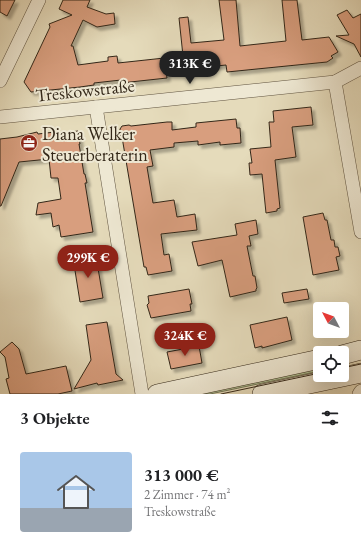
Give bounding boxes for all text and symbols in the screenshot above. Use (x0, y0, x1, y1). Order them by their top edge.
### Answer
pin: 313K € (157, 51, 223, 85)
text: 313K € (168, 55, 212, 72)
street label: Treskowstraße (34, 73, 136, 107)
place label: Diana Welker Steuerberaterin (42, 122, 148, 166)
office icon: Diana Welker Steuerberaterin (19, 133, 39, 153)
pin: 299K € (55, 245, 121, 279)
text: 299K € (66, 249, 110, 266)
north arrow (313, 302, 349, 338)
map controls (313, 302, 349, 382)
pin: 324K € (152, 323, 218, 357)
text: 324K € (163, 327, 207, 344)
button: locate (313, 346, 349, 382)
text: 3 Objekte (20, 407, 90, 429)
icon: filters (319, 407, 341, 429)
text: 313 000 € (144, 464, 219, 486)
icon: home (52, 468, 100, 516)
text: 2 Zimmer · 74 m² (144, 486, 230, 503)
text: Treskowstraße (144, 503, 216, 520)

